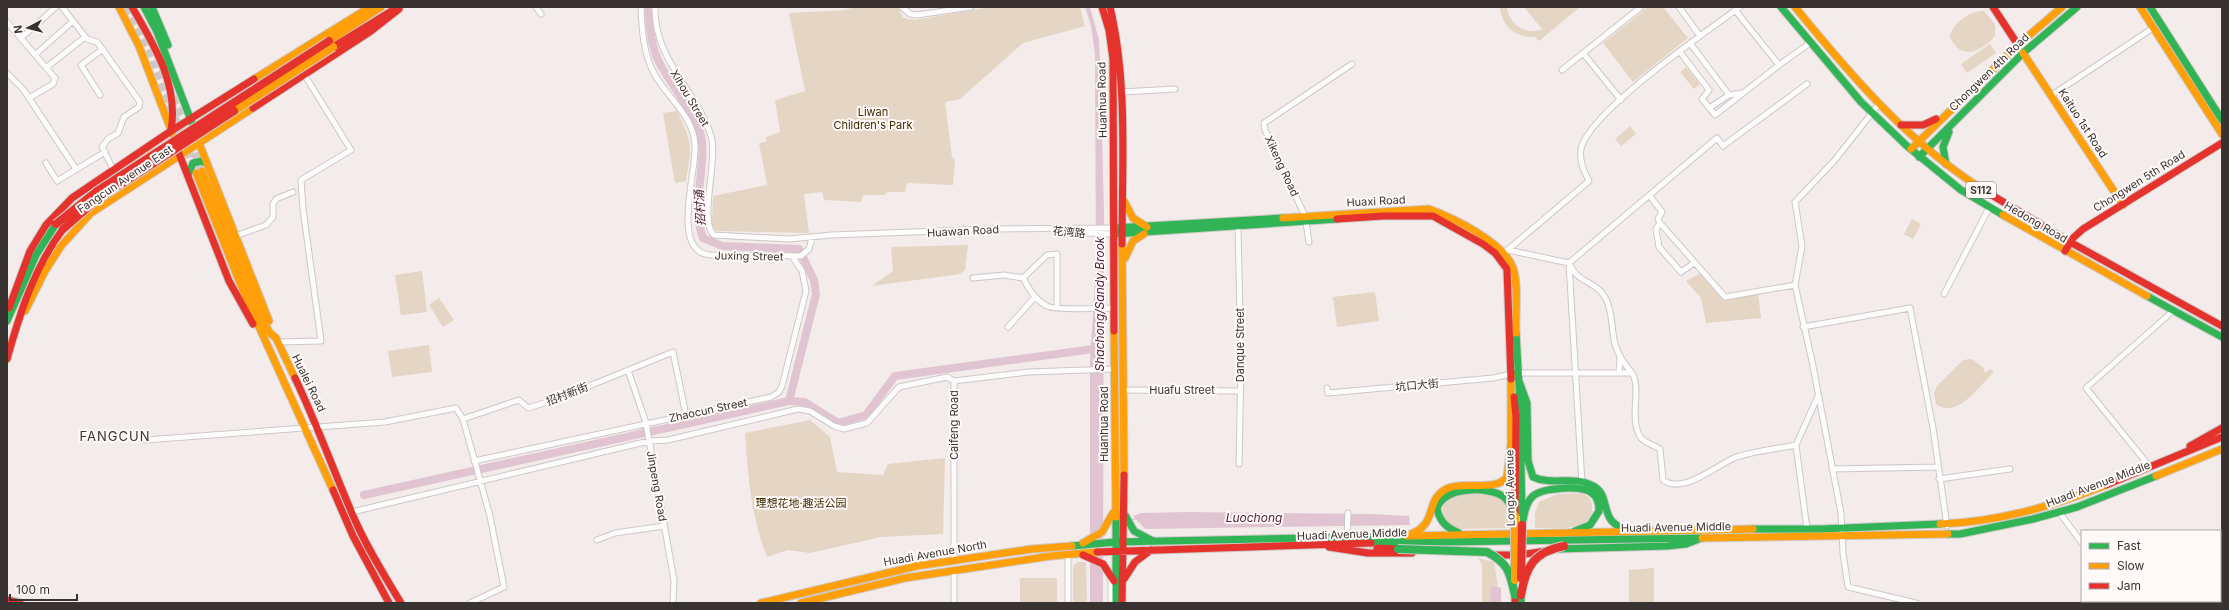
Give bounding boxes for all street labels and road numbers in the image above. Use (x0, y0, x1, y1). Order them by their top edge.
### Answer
street label: Chongwen 4th Road (1946, 30, 2032, 114)
street label: Huanhua Road (1094, 62, 1110, 138)
street label: Xihou Street (668, 67, 713, 129)
street label: Kaituo 1st Road (2055, 86, 2111, 160)
street label: Xikeng Road (1262, 133, 1302, 199)
street label: Fangcun Avenue East (75, 142, 176, 216)
street label: Chongwen 5th Road (2091, 147, 2187, 215)
road number: S112 (1966, 182, 1996, 198)
street label: Huaxi Road (1346, 192, 1406, 210)
street label: Hedong Road (2002, 198, 2070, 246)
street label: Huawan Road (927, 222, 999, 240)
street label: 花湾路 (1052, 224, 1086, 240)
street label: Juxing Street (714, 248, 784, 264)
street label: Danque Street (1233, 307, 1247, 382)
street label: Hualei Road (289, 352, 329, 414)
street label: 坑口大街 (1394, 376, 1440, 394)
street label: 招村新街 (544, 380, 590, 408)
street label: Huafu Street (1149, 383, 1215, 397)
street label: Huanhua Road (1097, 386, 1111, 462)
street label: Caifeng Road (947, 390, 961, 460)
street label: Zhaocun Street (668, 395, 749, 425)
street label: Jinpeng Road (644, 450, 670, 522)
street label: Longxi Avenue (1502, 450, 1518, 526)
street label: Huadi Avenue Middle (2044, 458, 2152, 510)
street label: Huadi Avenue Middle (1621, 519, 1731, 535)
street label: Huadi Avenue Middle (1297, 525, 1407, 543)
street label: Huadi Avenue North (882, 537, 988, 569)

